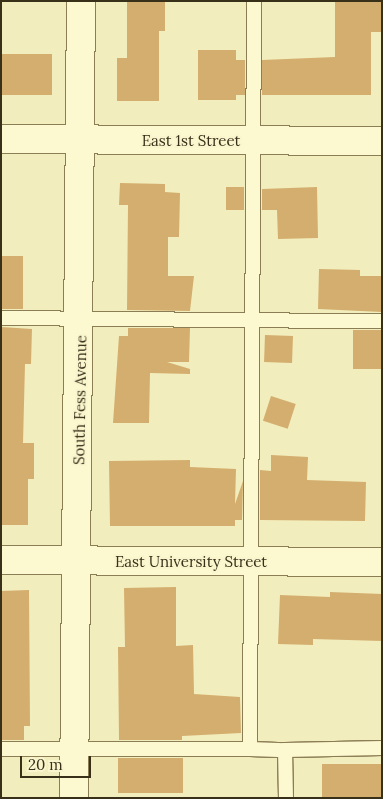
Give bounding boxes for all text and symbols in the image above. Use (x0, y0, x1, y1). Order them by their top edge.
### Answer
street label: East 1st Street (142, 132, 240, 150)
street label: South Fess Avenue (70, 335, 90, 465)
street label: East University Street (115, 553, 267, 571)
scale bar (22, 746, 94, 778)
text: 20 m (28, 755, 63, 774)

